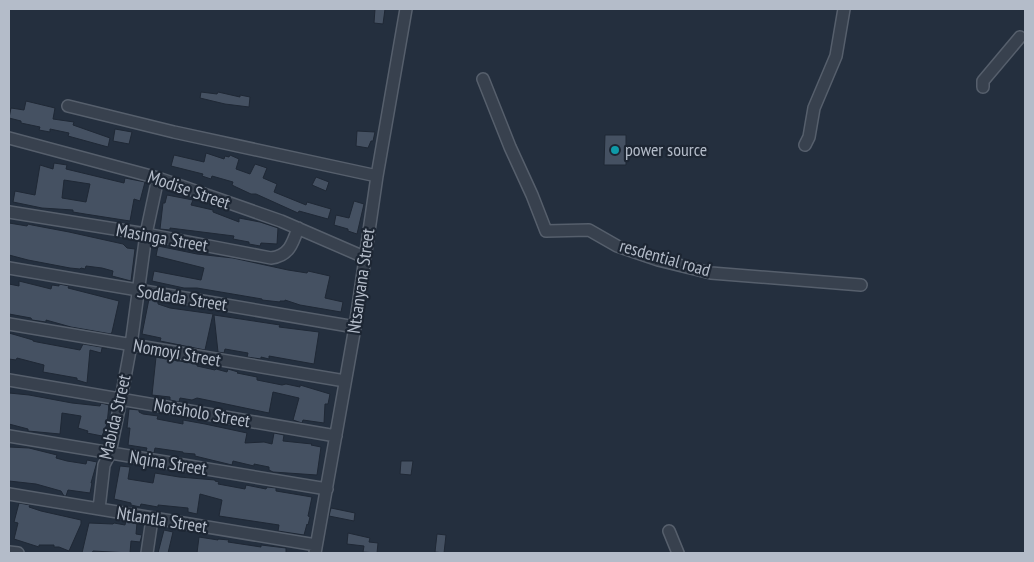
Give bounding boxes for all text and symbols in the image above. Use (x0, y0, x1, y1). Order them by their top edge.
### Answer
place label: power source (625, 138, 707, 161)
marker: power source (609, 144, 621, 156)
street label: Modise Street (145, 165, 233, 214)
street label: Masinga Street (114, 218, 210, 257)
street label: Ntsanyana Street (342, 227, 379, 335)
street label: resdential road (617, 234, 713, 281)
street label: Sodlada Street (135, 279, 229, 316)
street label: Nomoyi Street (131, 333, 223, 372)
street label: Mabida Street (94, 372, 135, 462)
street label: Notsholo Street (152, 393, 252, 432)
street label: Nqina Street (128, 445, 208, 480)
street label: Ntlantla Street (115, 501, 209, 538)

